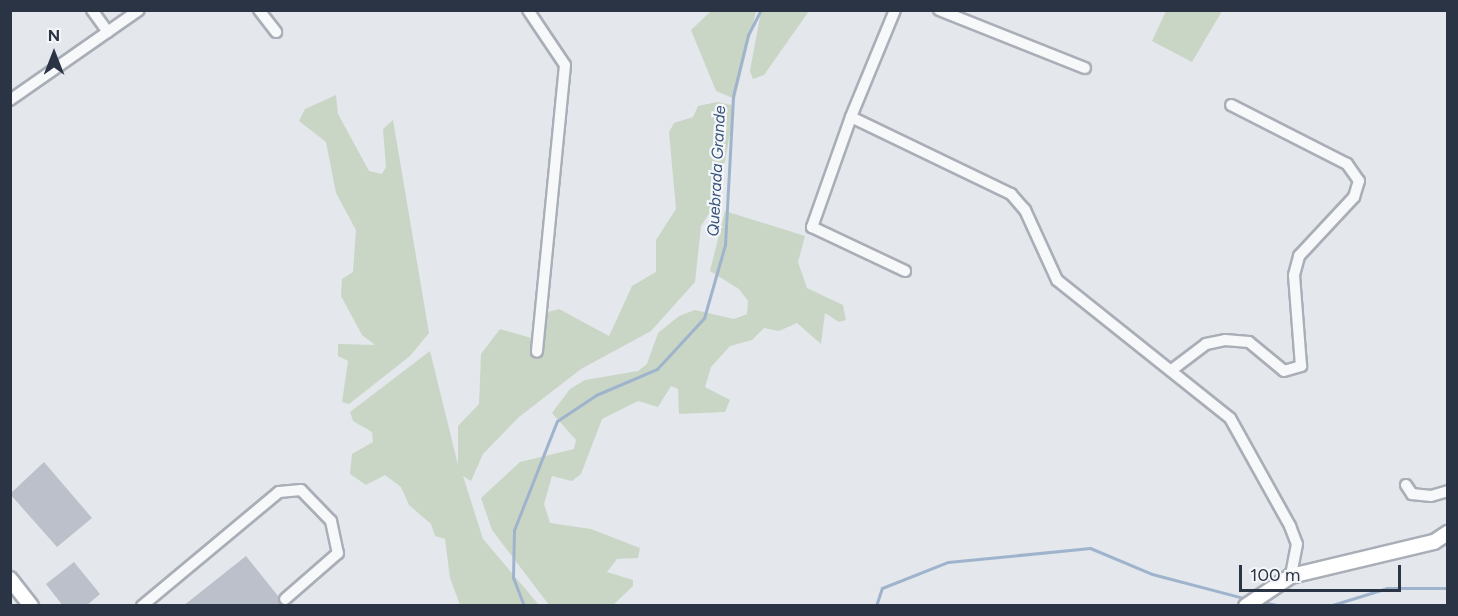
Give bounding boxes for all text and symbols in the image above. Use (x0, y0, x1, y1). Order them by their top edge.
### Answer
north arrow (24, 24, 84, 84)
text: N (48, 26, 60, 45)
water label: Quebrada Grande (704, 105, 730, 237)
scale bar (1242, 553, 1404, 591)
text: 100 m (1250, 564, 1300, 586)

